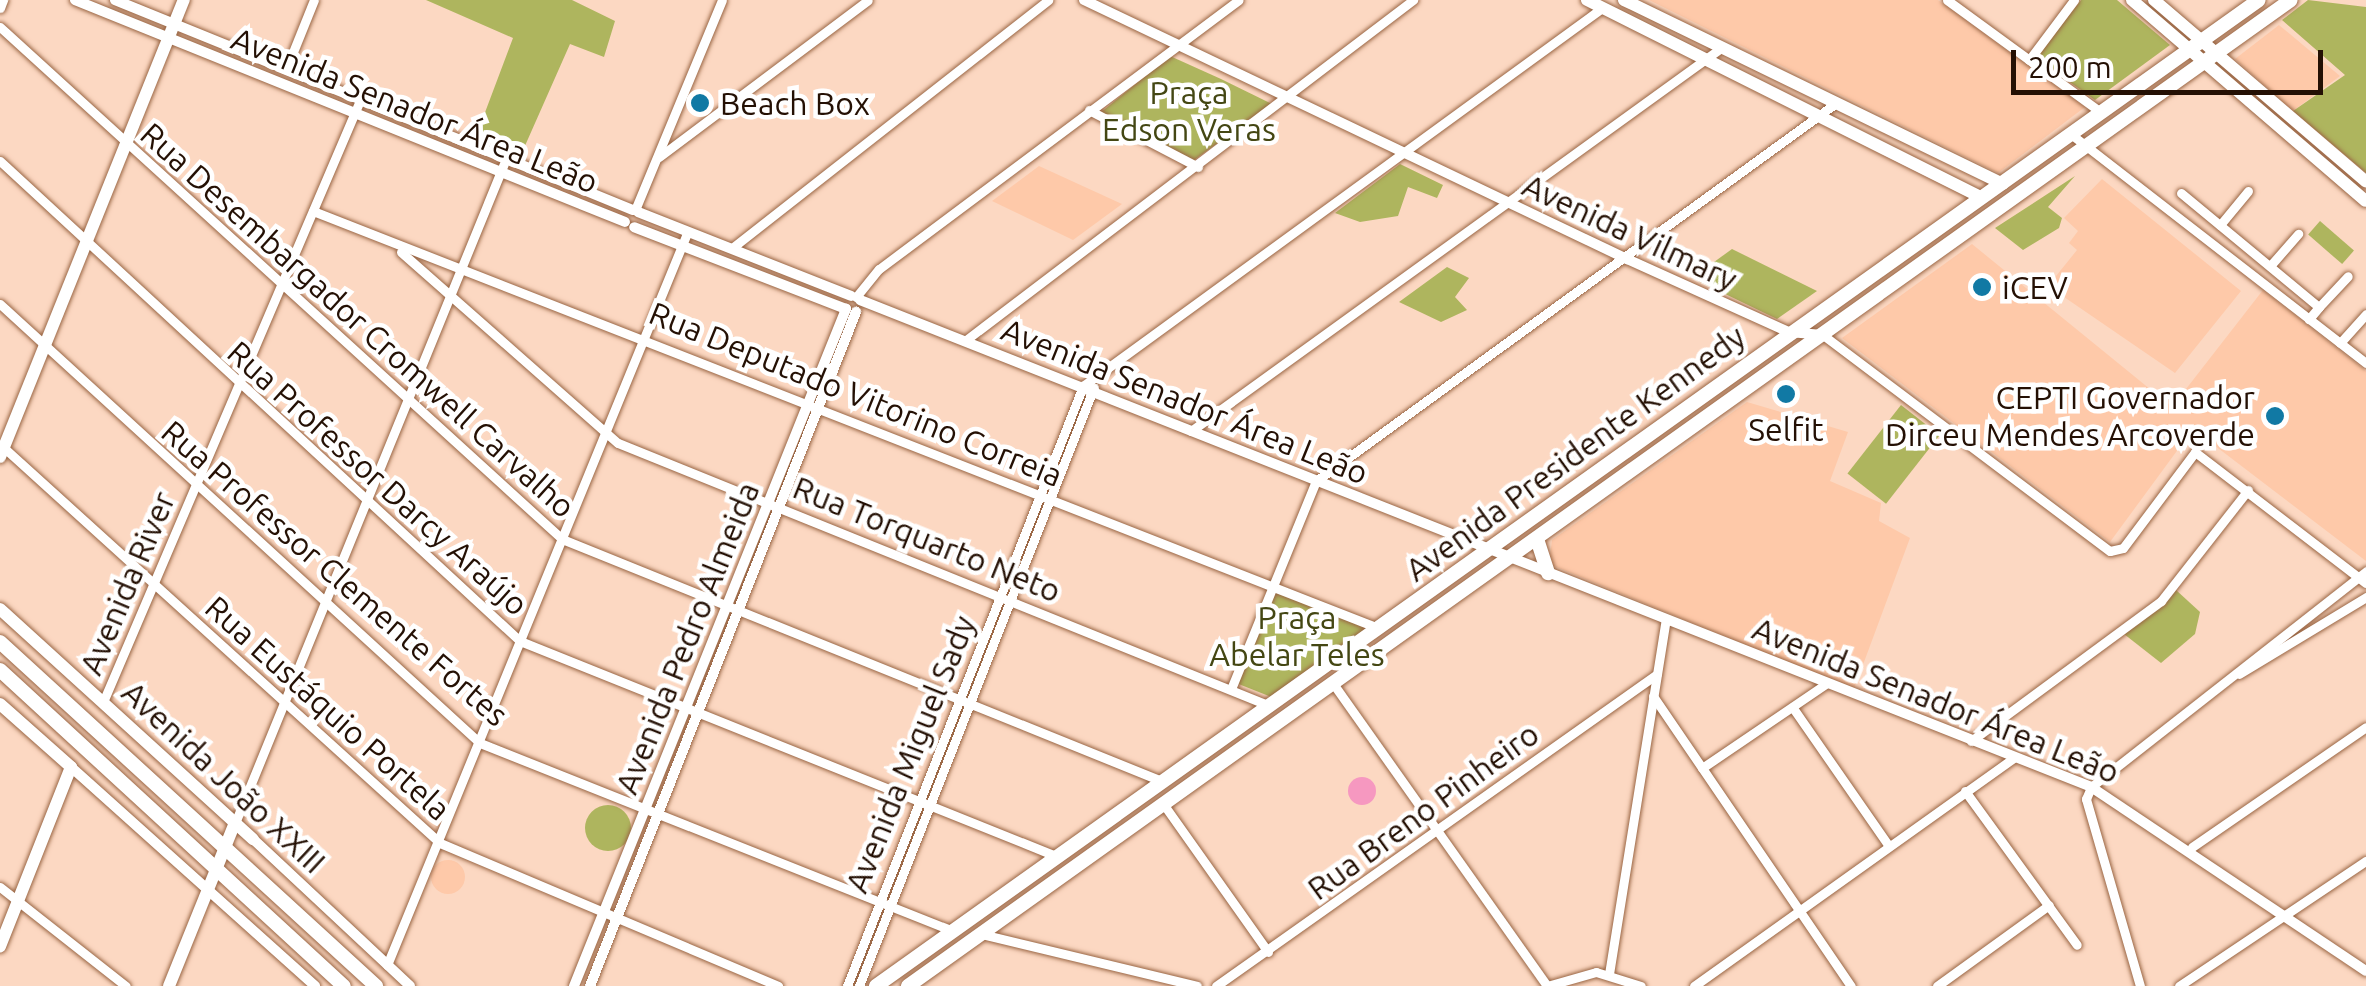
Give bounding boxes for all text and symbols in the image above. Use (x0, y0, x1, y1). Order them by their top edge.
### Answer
street label: Avenida Senador Área Leão (226, 19, 604, 201)
scale bar (2016, 30, 2328, 92)
text: 200 m (2028, 50, 2112, 84)
park label: Praça Edson Veras (1102, 74, 1276, 149)
place label: Beach Box (720, 84, 870, 122)
marker: Beach Box (689, 92, 711, 114)
street label: Rua Desembargador Cromwell Carvalho (133, 115, 583, 525)
street label: Avenida Vilmary (1517, 166, 1743, 298)
place label: iCEV (2002, 268, 2068, 306)
marker: iCEV (1971, 276, 1993, 298)
street label: Rua Deputado Vitorino Correia (644, 293, 1068, 495)
street label: Avenida Senador Área Leão (996, 310, 1374, 492)
street label: Avenida Presidente Kennedy (1398, 317, 1752, 589)
street label: Rua Professor Darcy Araújo (220, 333, 536, 623)
place label: CEPTI Governador Dirceu Mendes Arcoverde (1885, 379, 2255, 454)
marker: Selfit (1775, 383, 1797, 405)
marker: CEPTI Governador Dirceu Mendes Arcoverde (2264, 405, 2286, 427)
place label: Selfit (1748, 410, 1824, 448)
street label: Rua Professor Clemente Fortes (154, 412, 516, 734)
street label: Rua Torquarto Neto (788, 468, 1066, 610)
street label: Avenida Pedro Almeida (607, 477, 767, 799)
street label: Avenida River (71, 486, 183, 680)
street label: Rua Eustáquio Portela (198, 588, 458, 828)
park label: Praça Abelar Teles (1209, 599, 1385, 674)
street label: Avenida Senador Área Leão (1747, 609, 2125, 791)
street label: Avenida Miguel Sady (837, 610, 983, 898)
street label: Avenida João XXIII (114, 673, 334, 881)
street label: Rua Breno Pinheiro (1300, 714, 1546, 908)

